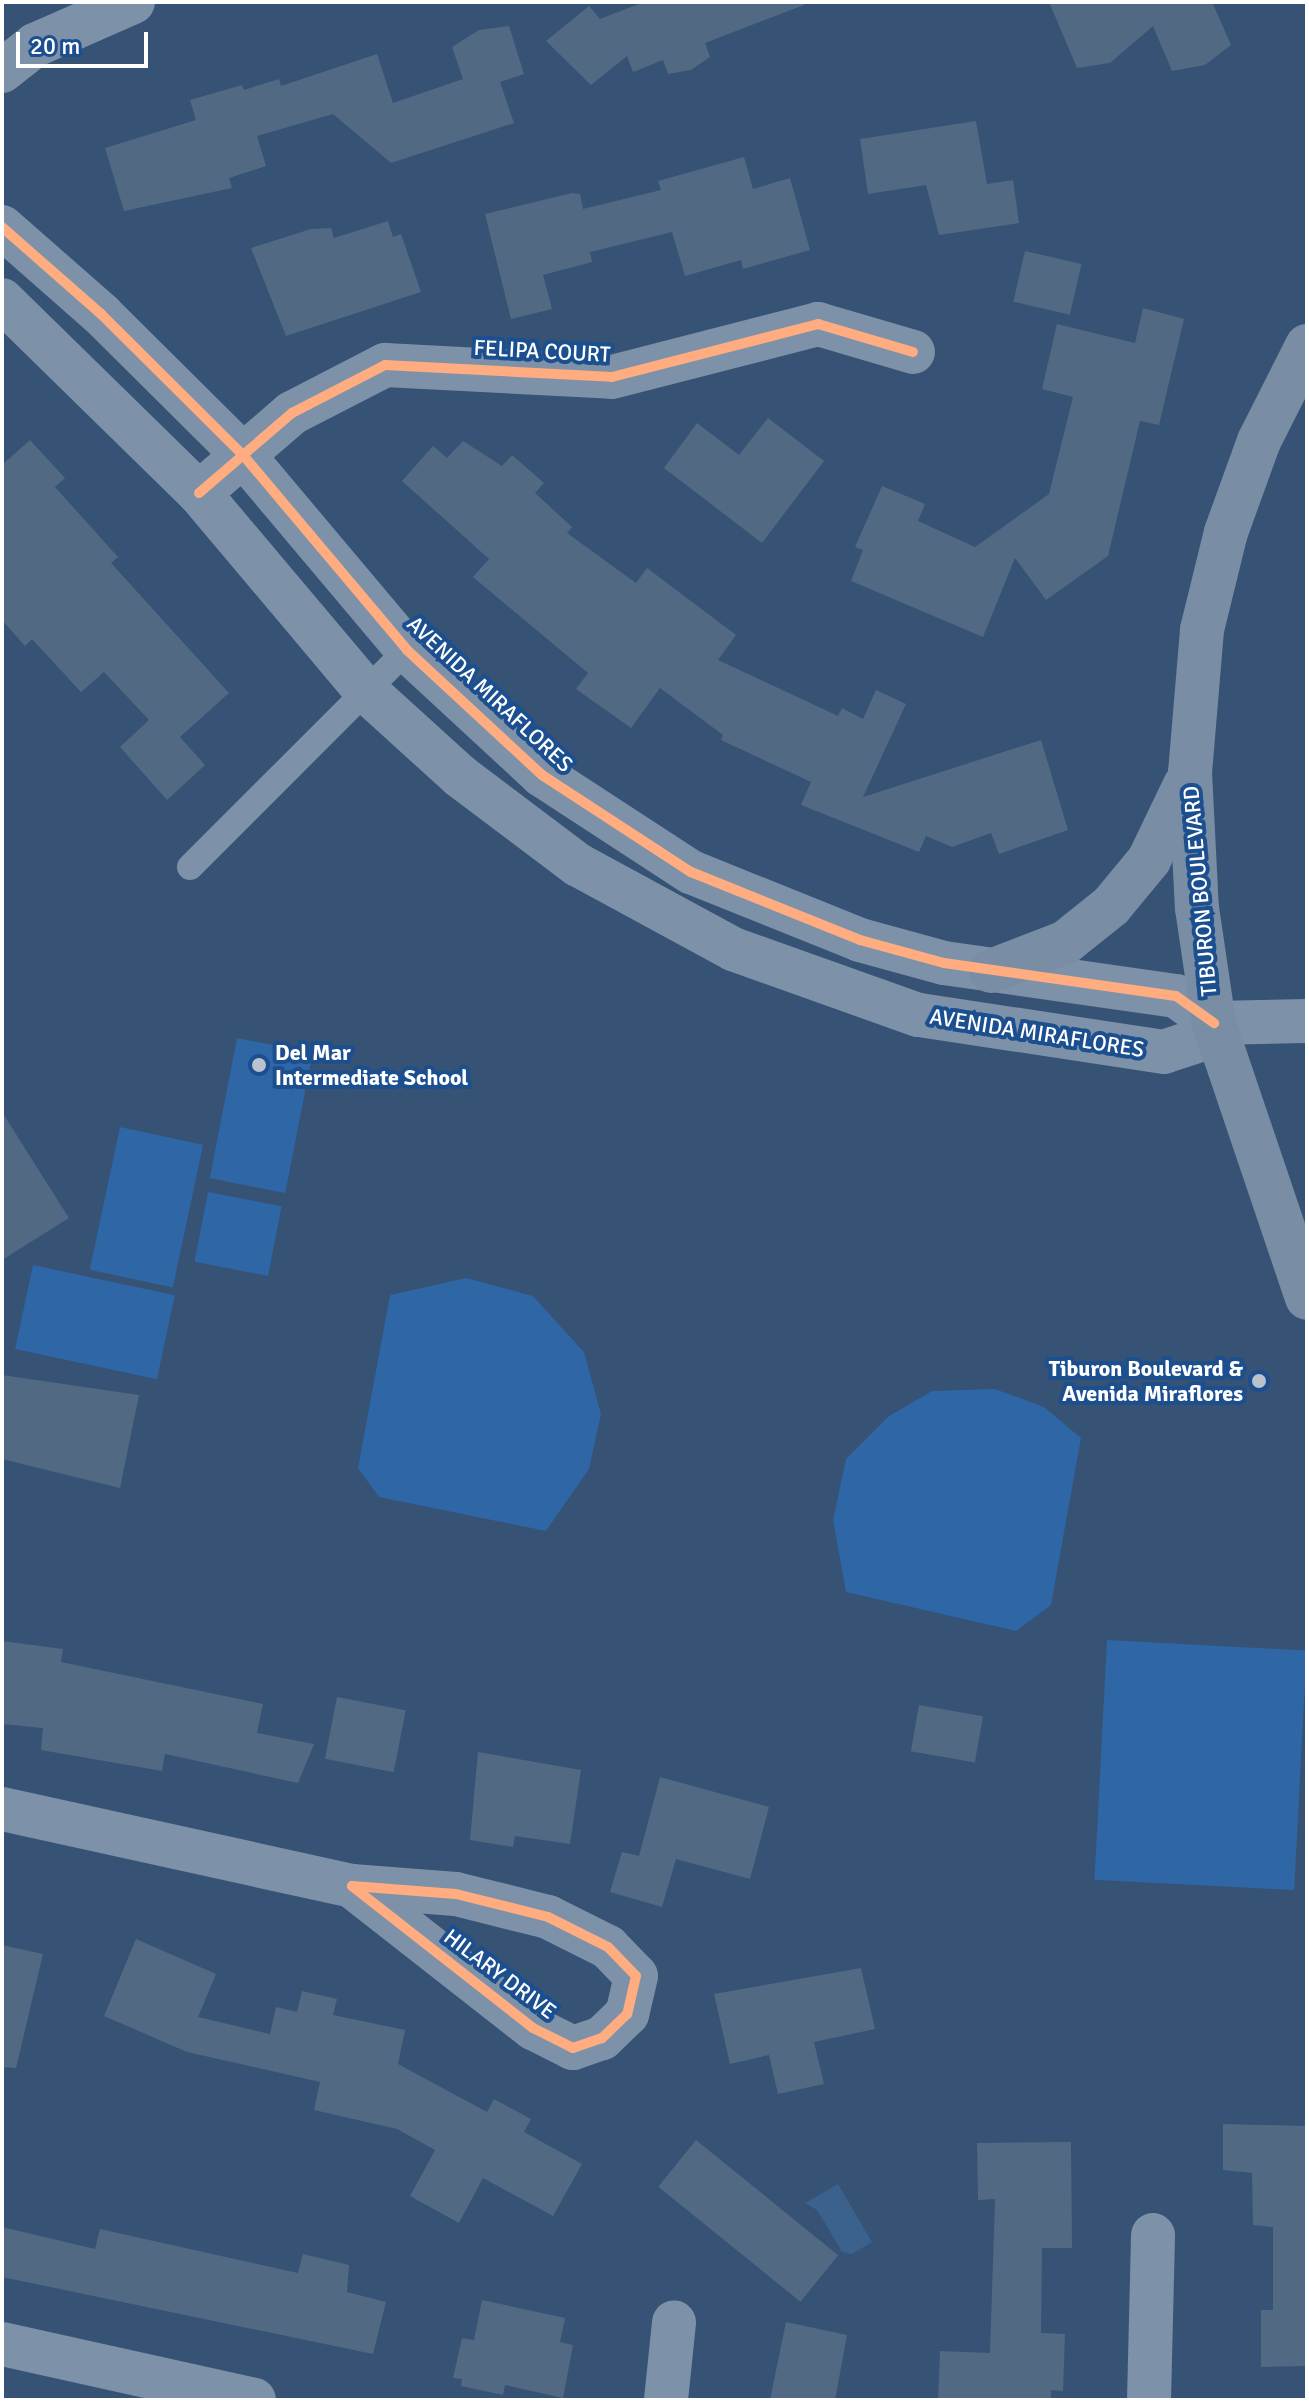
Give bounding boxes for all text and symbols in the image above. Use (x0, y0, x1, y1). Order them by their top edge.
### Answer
scale bar (20, 16, 152, 66)
text: 20 m (30, 31, 80, 61)
street label: FELIPA COURT (473, 334, 611, 368)
street label: AVENIDA MIRAFLORES (402, 610, 578, 778)
street label: TIBURON BOULEVARD (1178, 785, 1222, 997)
street label: AVENIDA MIRAFLORES (928, 1003, 1146, 1063)
place label: Del Mar Intermediate School (275, 1039, 468, 1090)
marker: Del Mar Intermediate School (250, 1056, 268, 1074)
place label: Tiburon Boulevard & Avenida Miraflores (1049, 1355, 1243, 1406)
marker: Tiburon Boulevard & Avenida Miraflores (1250, 1372, 1268, 1390)
street label: HILARY DRIVE (439, 1923, 561, 2025)

